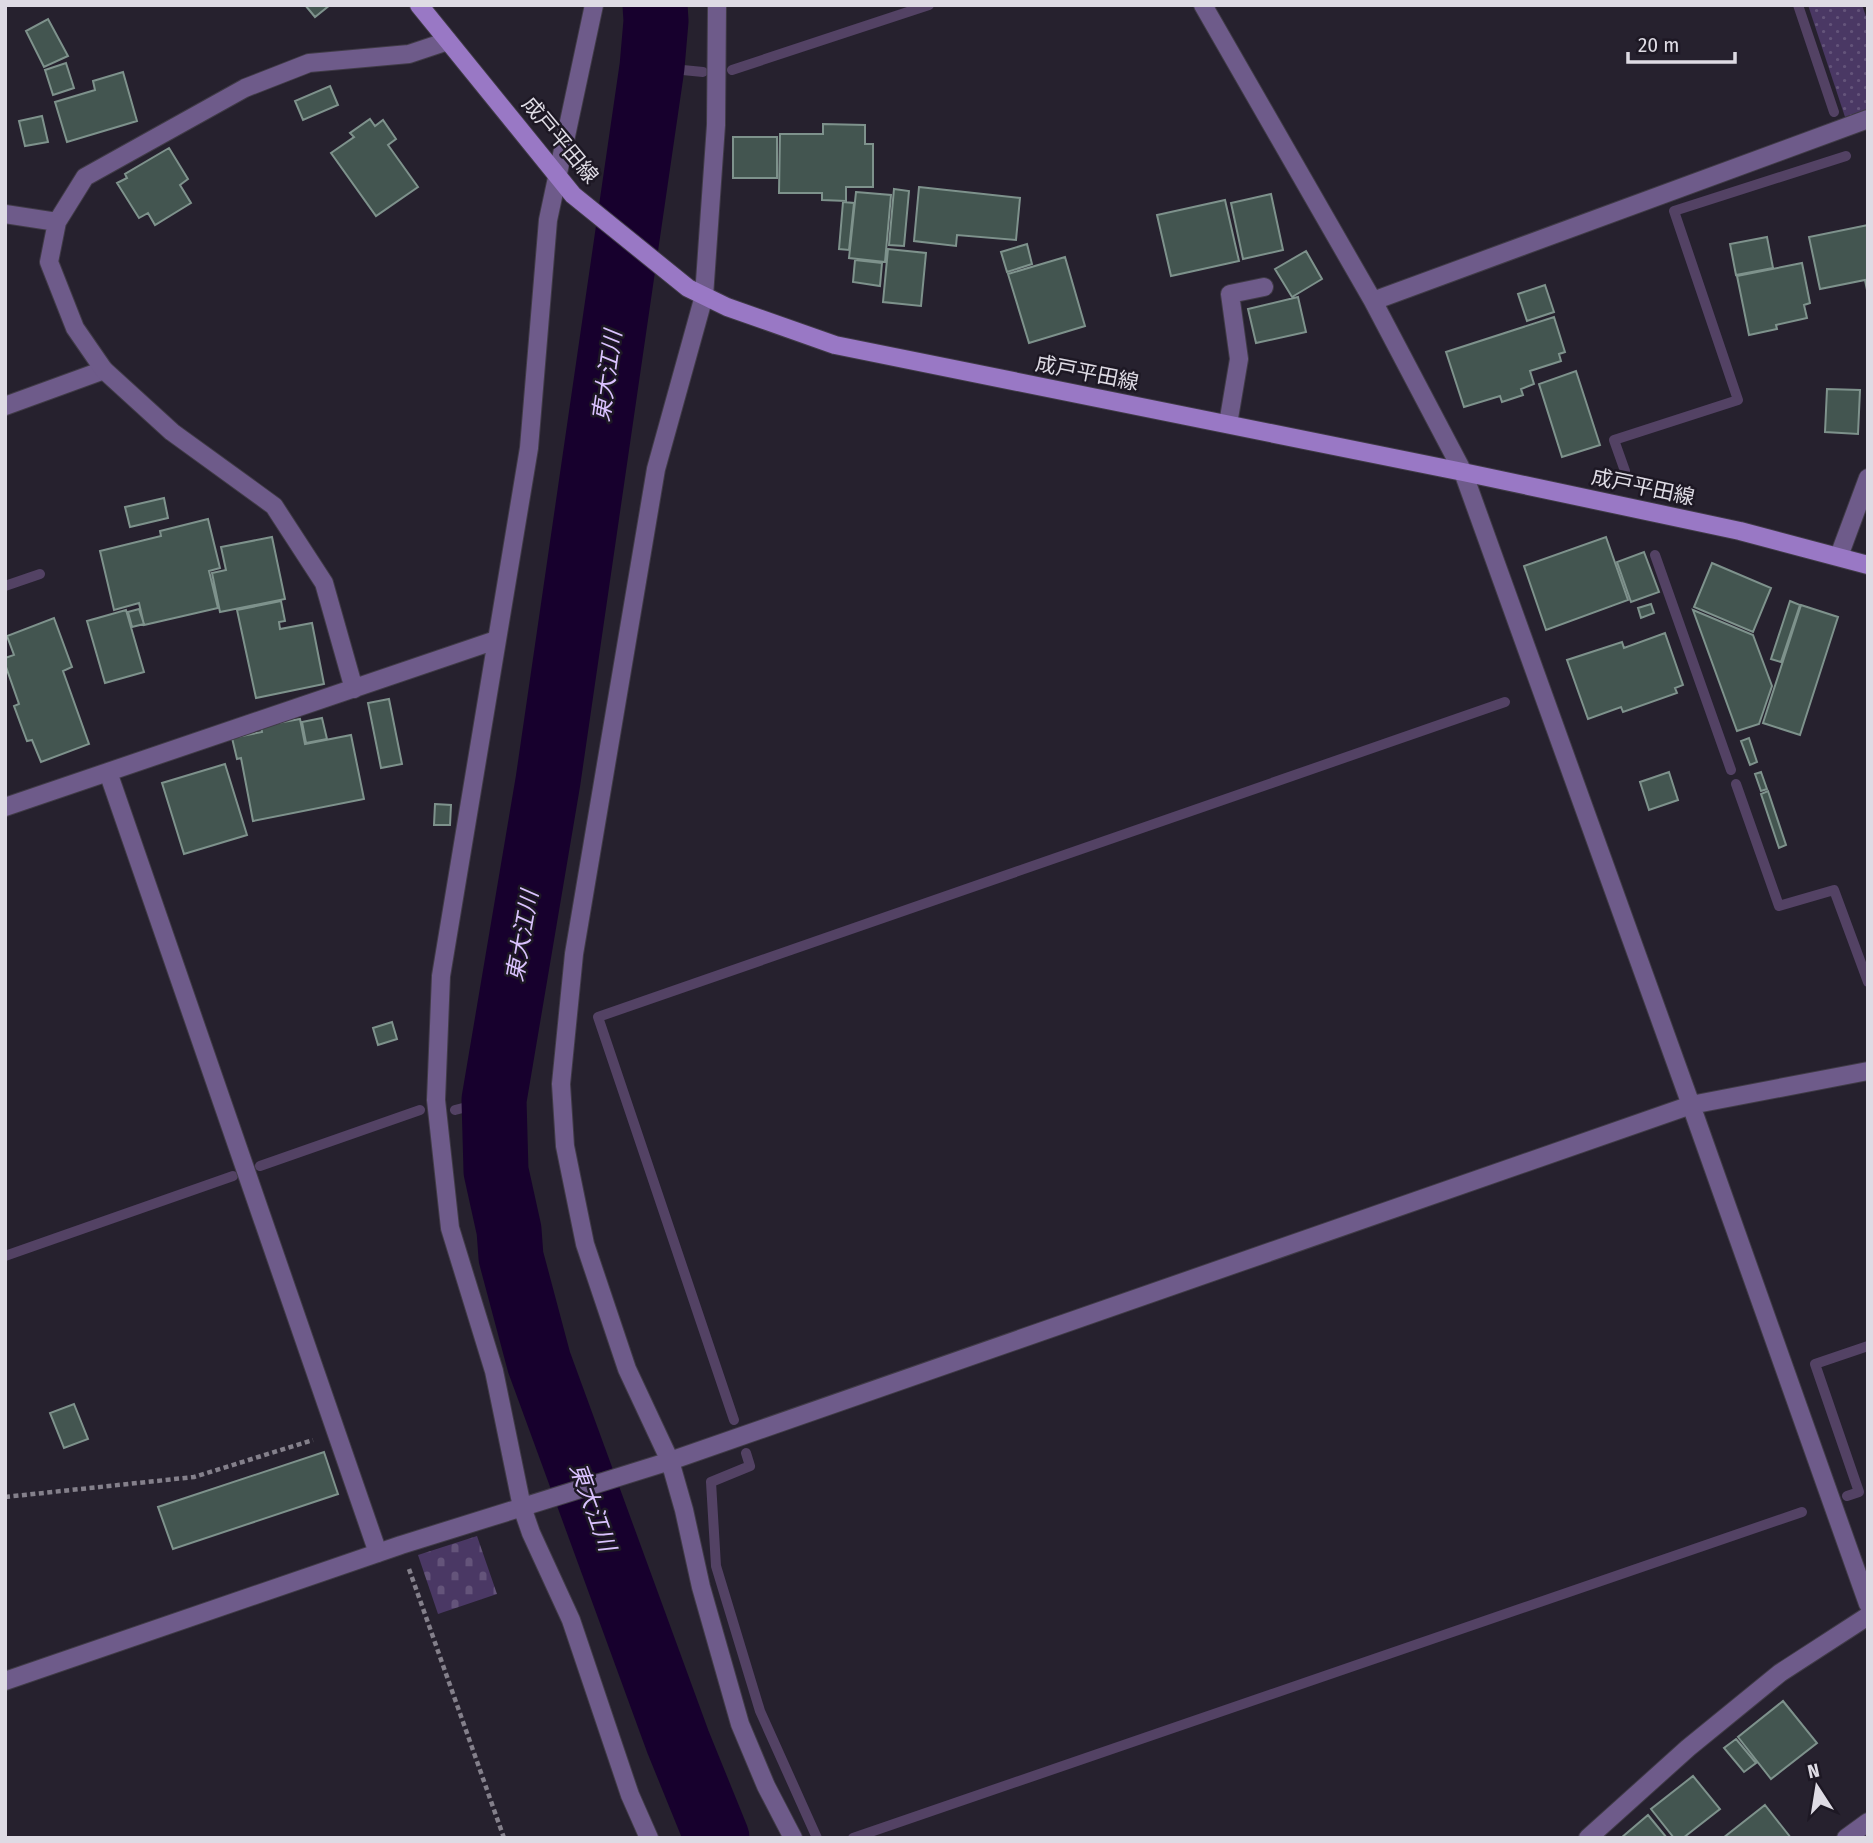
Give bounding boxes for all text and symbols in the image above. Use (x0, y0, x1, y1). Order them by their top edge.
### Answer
scale bar (1628, 21, 1735, 65)
text: 20 m (1638, 32, 1679, 58)
street label: 成戸平田線 (516, 91, 604, 189)
water label: 東大江川 (587, 326, 628, 424)
street label: 成戸平田線 (1033, 350, 1141, 396)
street label: 成戸平田線 (1589, 463, 1697, 511)
water label: 東大江川 (500, 885, 544, 984)
water label: 東大江川 (564, 1459, 623, 1558)
north arrow (1782, 1752, 1852, 1822)
text: N (1806, 1758, 1822, 1783)

